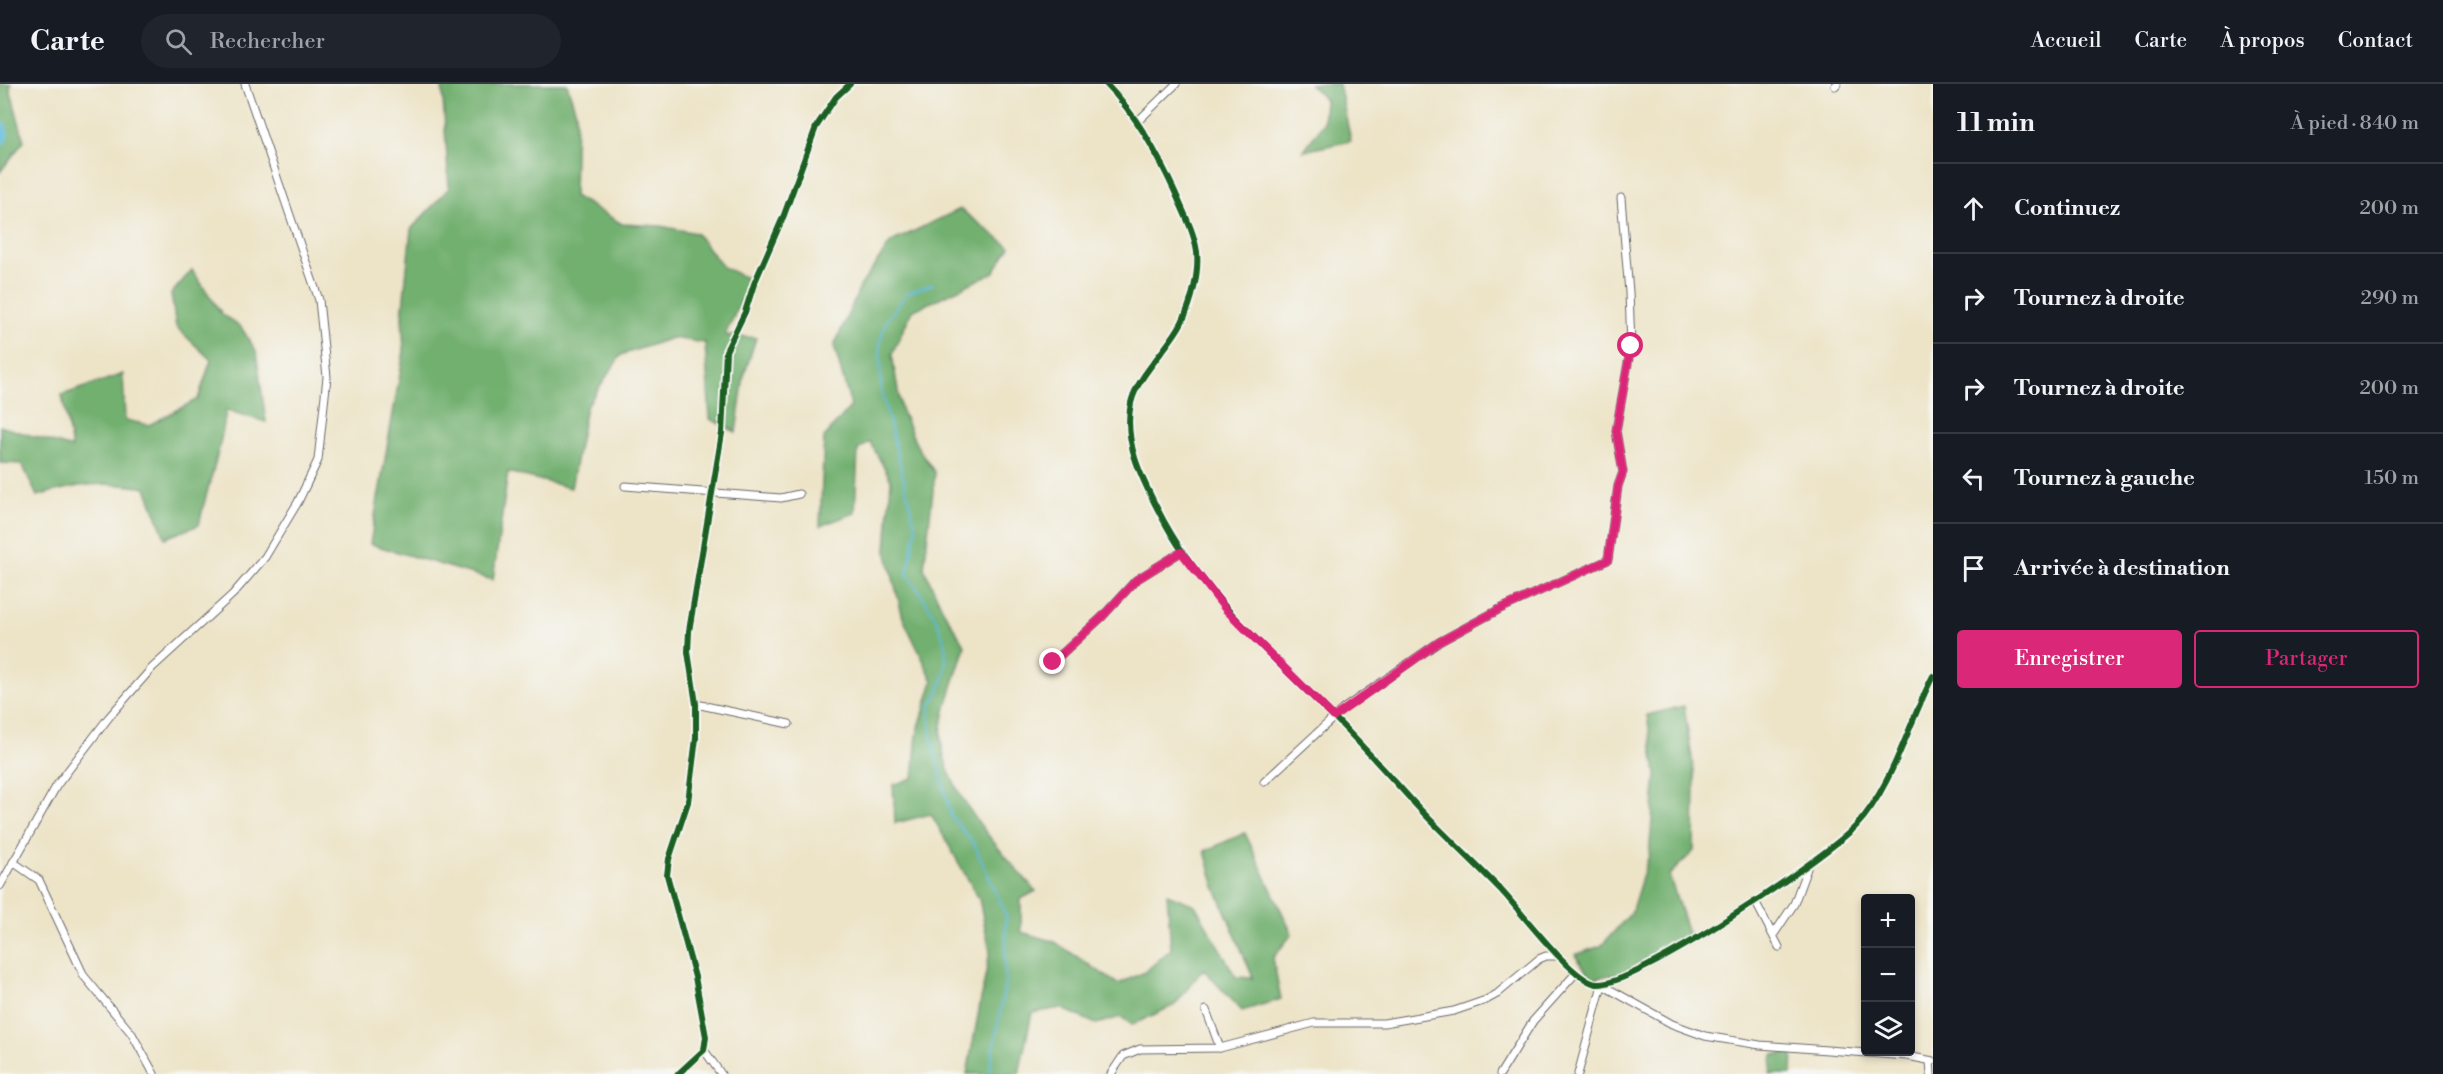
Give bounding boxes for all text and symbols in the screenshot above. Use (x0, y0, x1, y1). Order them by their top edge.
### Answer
search box (141, 14, 561, 68)
text: Carte (30, 24, 105, 59)
icon: search (162, 25, 195, 58)
text: Rechercher (210, 28, 325, 55)
text: Accueil (2031, 28, 2102, 54)
text: Carte (2135, 28, 2187, 54)
text: À propos (2220, 28, 2305, 54)
text: Contact (2338, 28, 2413, 54)
text: 11 min (1957, 107, 2035, 139)
text: À pied · 840 m (2291, 111, 2419, 136)
icon: ahead (1957, 192, 1990, 225)
text: Continuez (2014, 195, 2120, 222)
text: 200 m (2359, 196, 2419, 221)
icon: right (1957, 282, 1990, 315)
text: Tournez à droite (2014, 285, 2185, 312)
text: 290 m (2361, 286, 2419, 311)
route start (1617, 332, 1643, 358)
icon: right (1957, 372, 1990, 405)
text: Tournez à droite (2014, 375, 2185, 402)
text: 200 m (2359, 376, 2419, 401)
icon: left (1957, 462, 1990, 495)
text: Tournez à gauche (2014, 465, 2195, 492)
text: 150 m (2364, 466, 2419, 491)
icon: arrive (1957, 552, 1990, 585)
text: Arrivée à destination (2014, 555, 2230, 582)
button: Enregistrer (1957, 630, 2182, 688)
button: Partager (2194, 630, 2419, 688)
route end (1039, 648, 1065, 674)
map controls (1861, 894, 1915, 1056)
button: + (1861, 894, 1915, 948)
button: − (1861, 948, 1915, 1002)
button: layers (1861, 1002, 1915, 1056)

